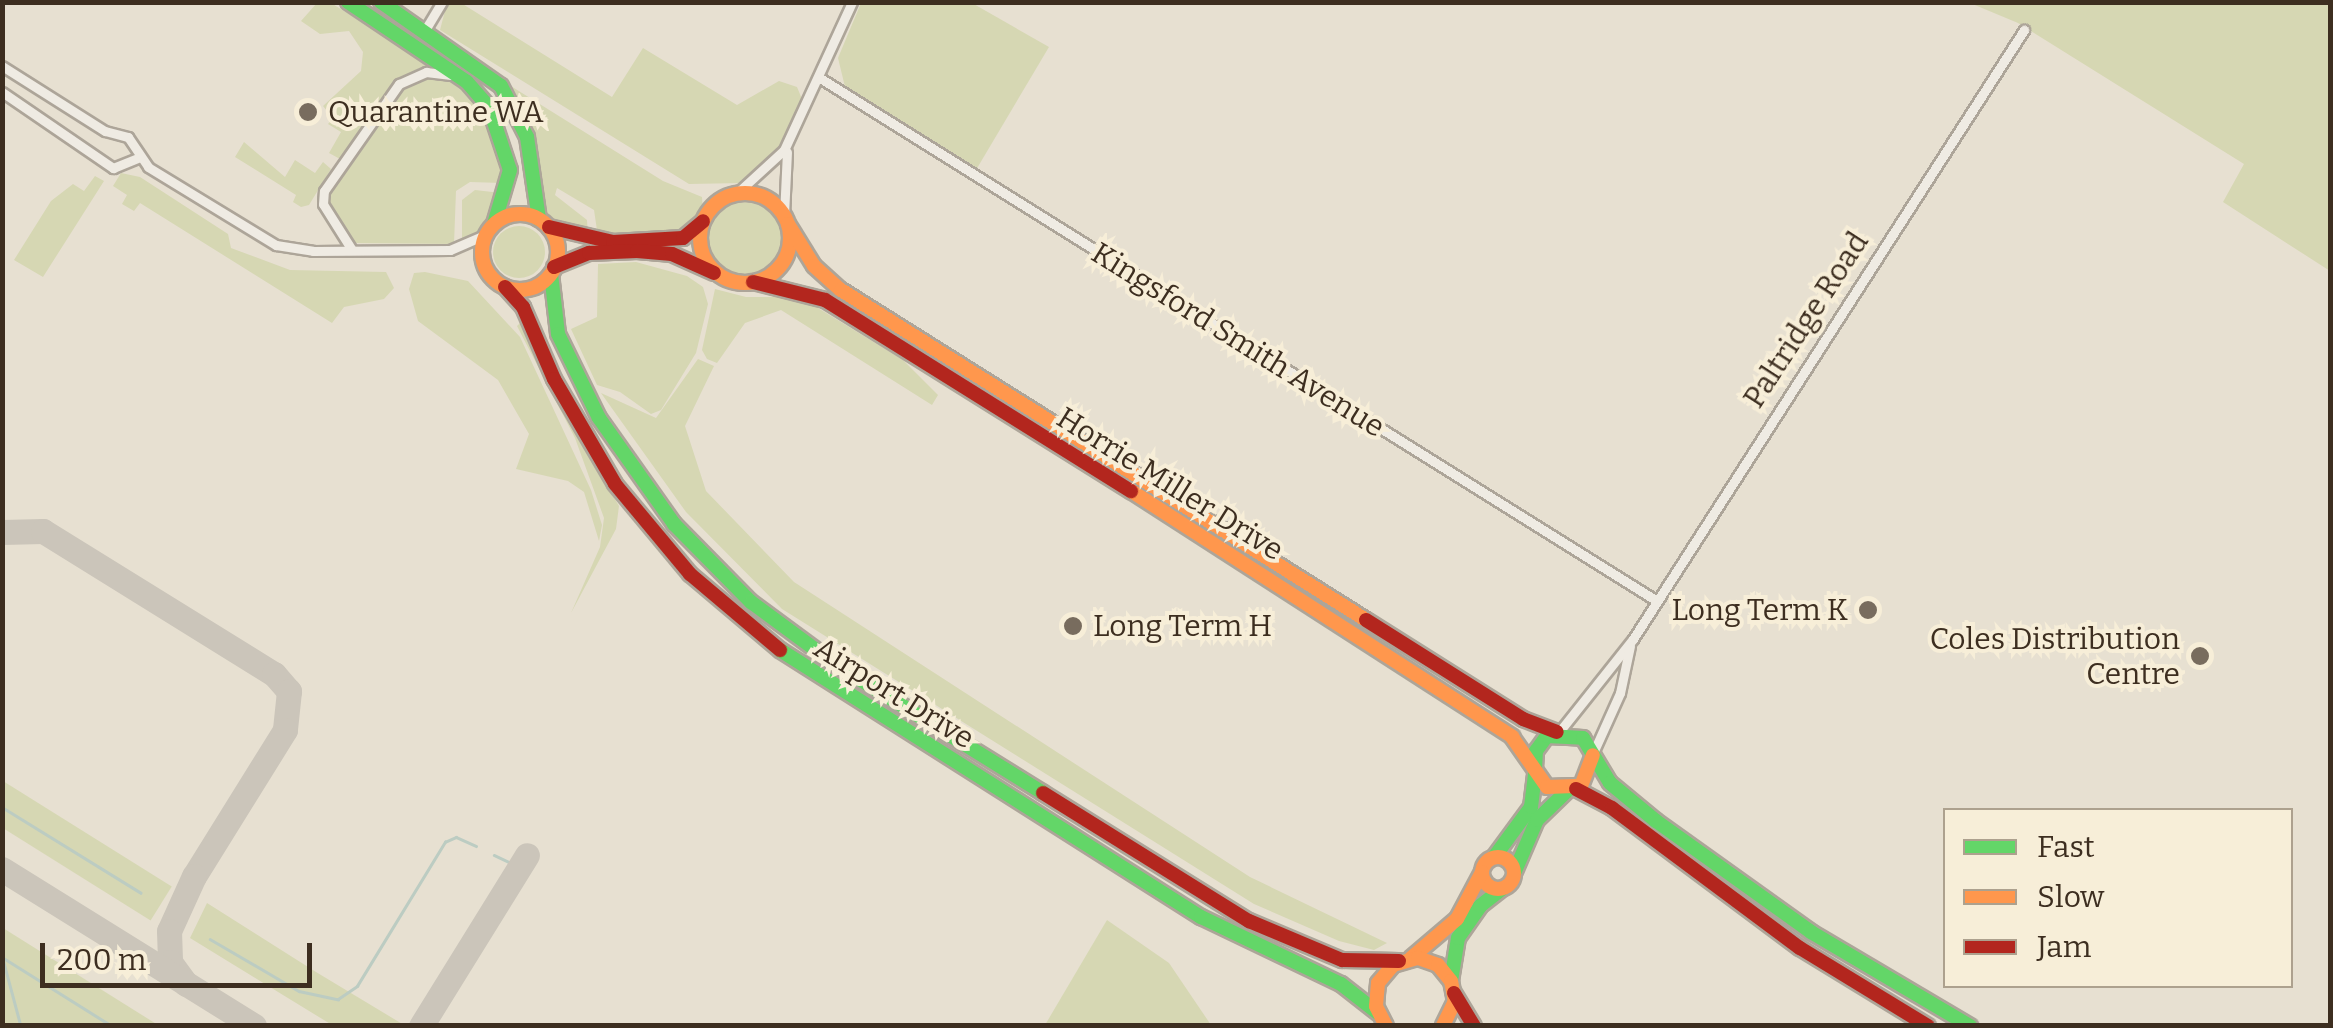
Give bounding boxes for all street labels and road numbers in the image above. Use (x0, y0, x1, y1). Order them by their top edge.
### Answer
street label: Paltridge Road (1736, 226, 1876, 414)
street label: Kingsford Smith Avenue (1085, 235, 1391, 445)
street label: Horrie Miller Drive (1050, 400, 1290, 568)
street label: Airport Drive (807, 630, 981, 756)

